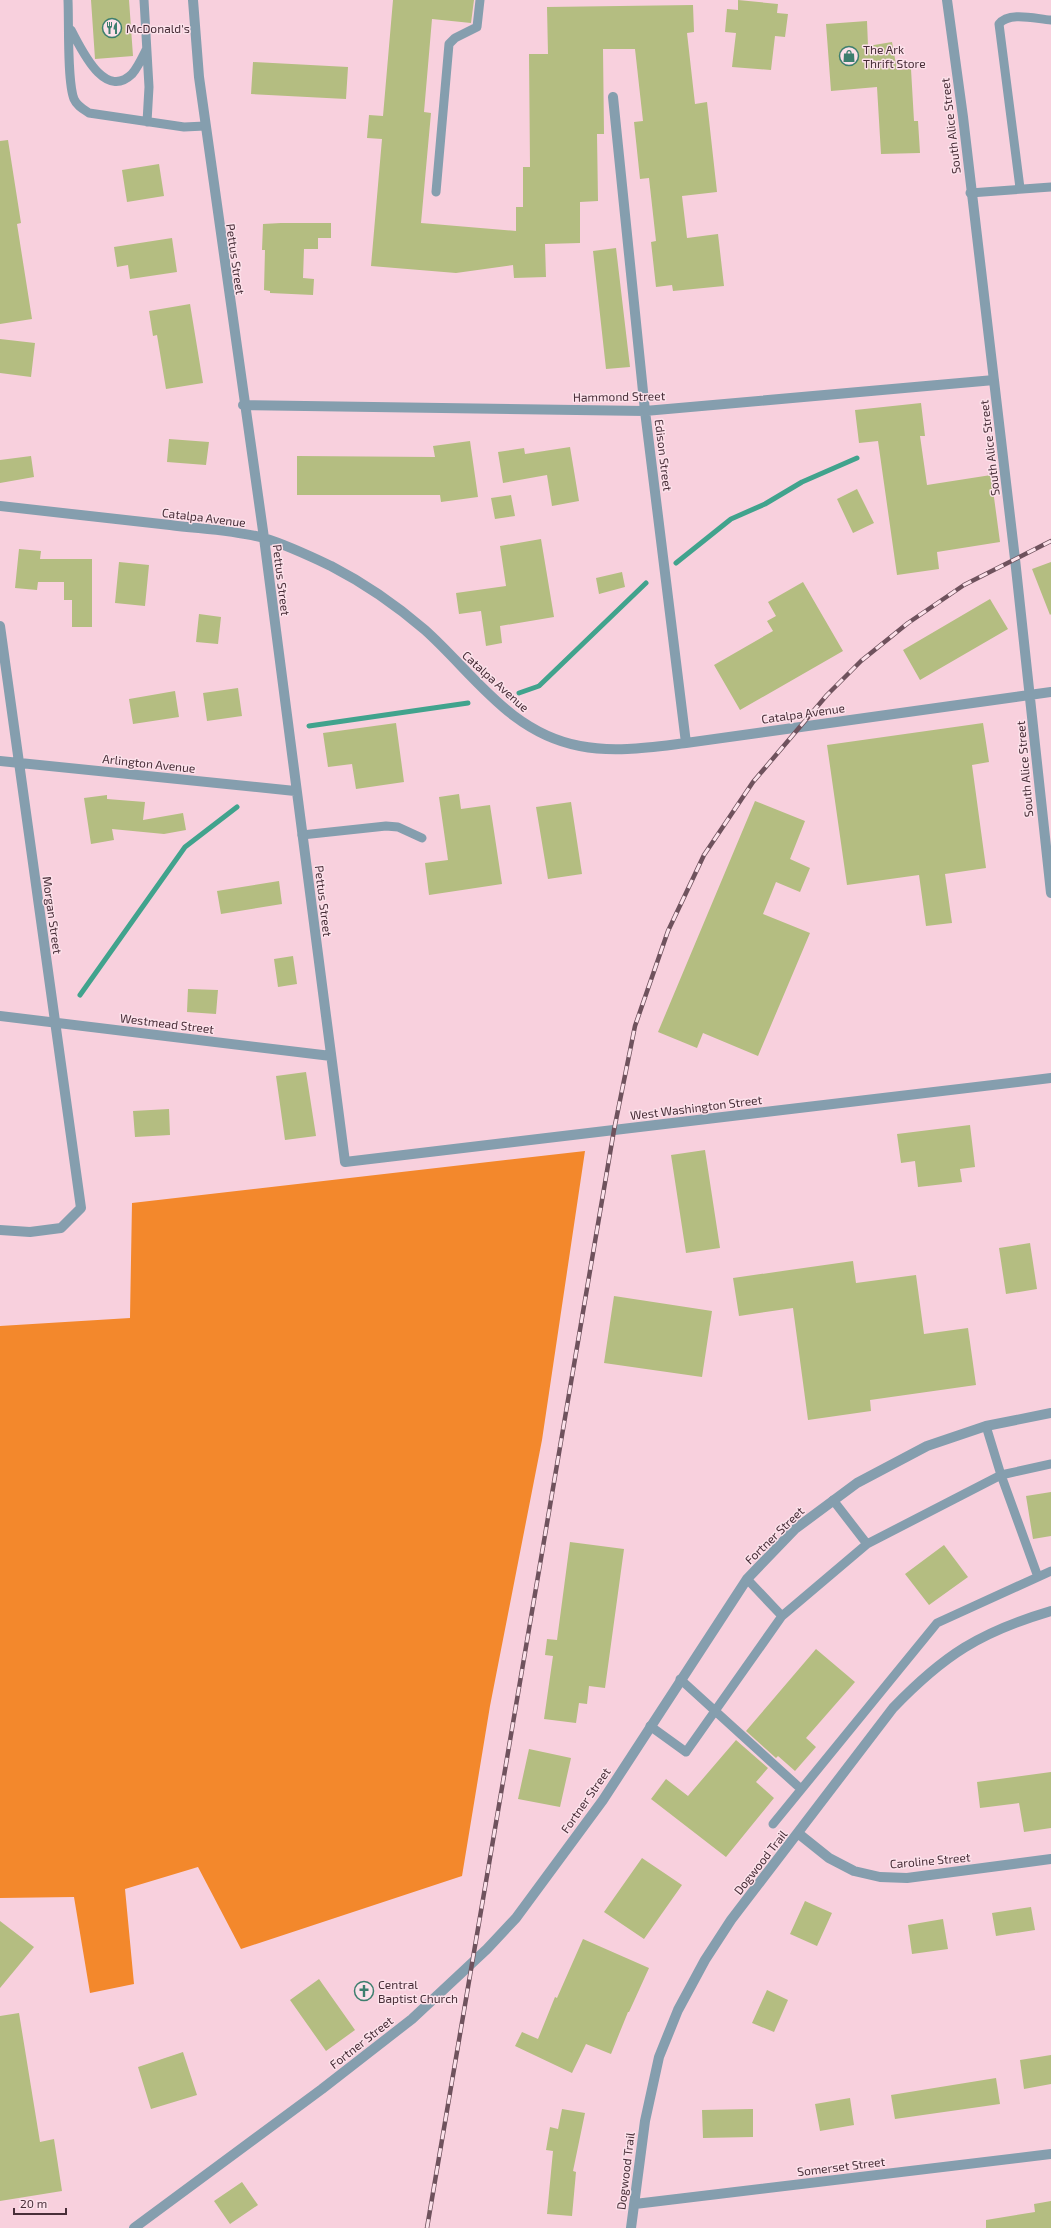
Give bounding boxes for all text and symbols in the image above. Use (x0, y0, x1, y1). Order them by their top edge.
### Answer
restaurant icon: McDonald's (101, 17, 123, 39)
place label: McDonald's (126, 21, 190, 35)
place label: The Ark Thrift Store (863, 42, 926, 70)
shop icon: The Ark Thrift Store (838, 45, 860, 67)
street label: South Alice Street (937, 77, 963, 175)
street label: Pettus Street (224, 223, 248, 296)
street label: Hammond Street (573, 388, 666, 404)
street label: South Alice Street (976, 399, 1002, 497)
street label: Edison Street (653, 418, 675, 492)
street label: Catalpa Avenue (161, 505, 247, 529)
street label: Pettus Street (271, 544, 293, 617)
street label: Catalpa Avenue (460, 648, 532, 714)
street label: Catalpa Avenue (760, 700, 846, 726)
street label: South Alice Street (1013, 720, 1035, 818)
street label: Arlington Avenue (102, 751, 196, 775)
street label: Pettus Street (313, 865, 335, 938)
street label: Morgan Street (41, 875, 65, 955)
street label: Westmead Street (119, 1010, 215, 1036)
street label: West Washington Street (629, 1092, 763, 1122)
street label: Fortner Street (742, 1503, 807, 1567)
street label: Fortner Street (557, 1764, 613, 1835)
street label: Dogwood Trail (730, 1827, 790, 1897)
street label: Caroline Street (889, 1849, 971, 1870)
place label: Central Baptist Church (378, 1977, 458, 2005)
church icon: Central Baptist Church (353, 1980, 375, 2002)
street label: Fortner Street (327, 2013, 396, 2071)
street label: Dogwood Trail (613, 2131, 637, 2211)
street label: Somerset Street (796, 2154, 886, 2178)
scale bar (14, 2190, 66, 2216)
text: 20 m (20, 2196, 47, 2210)

